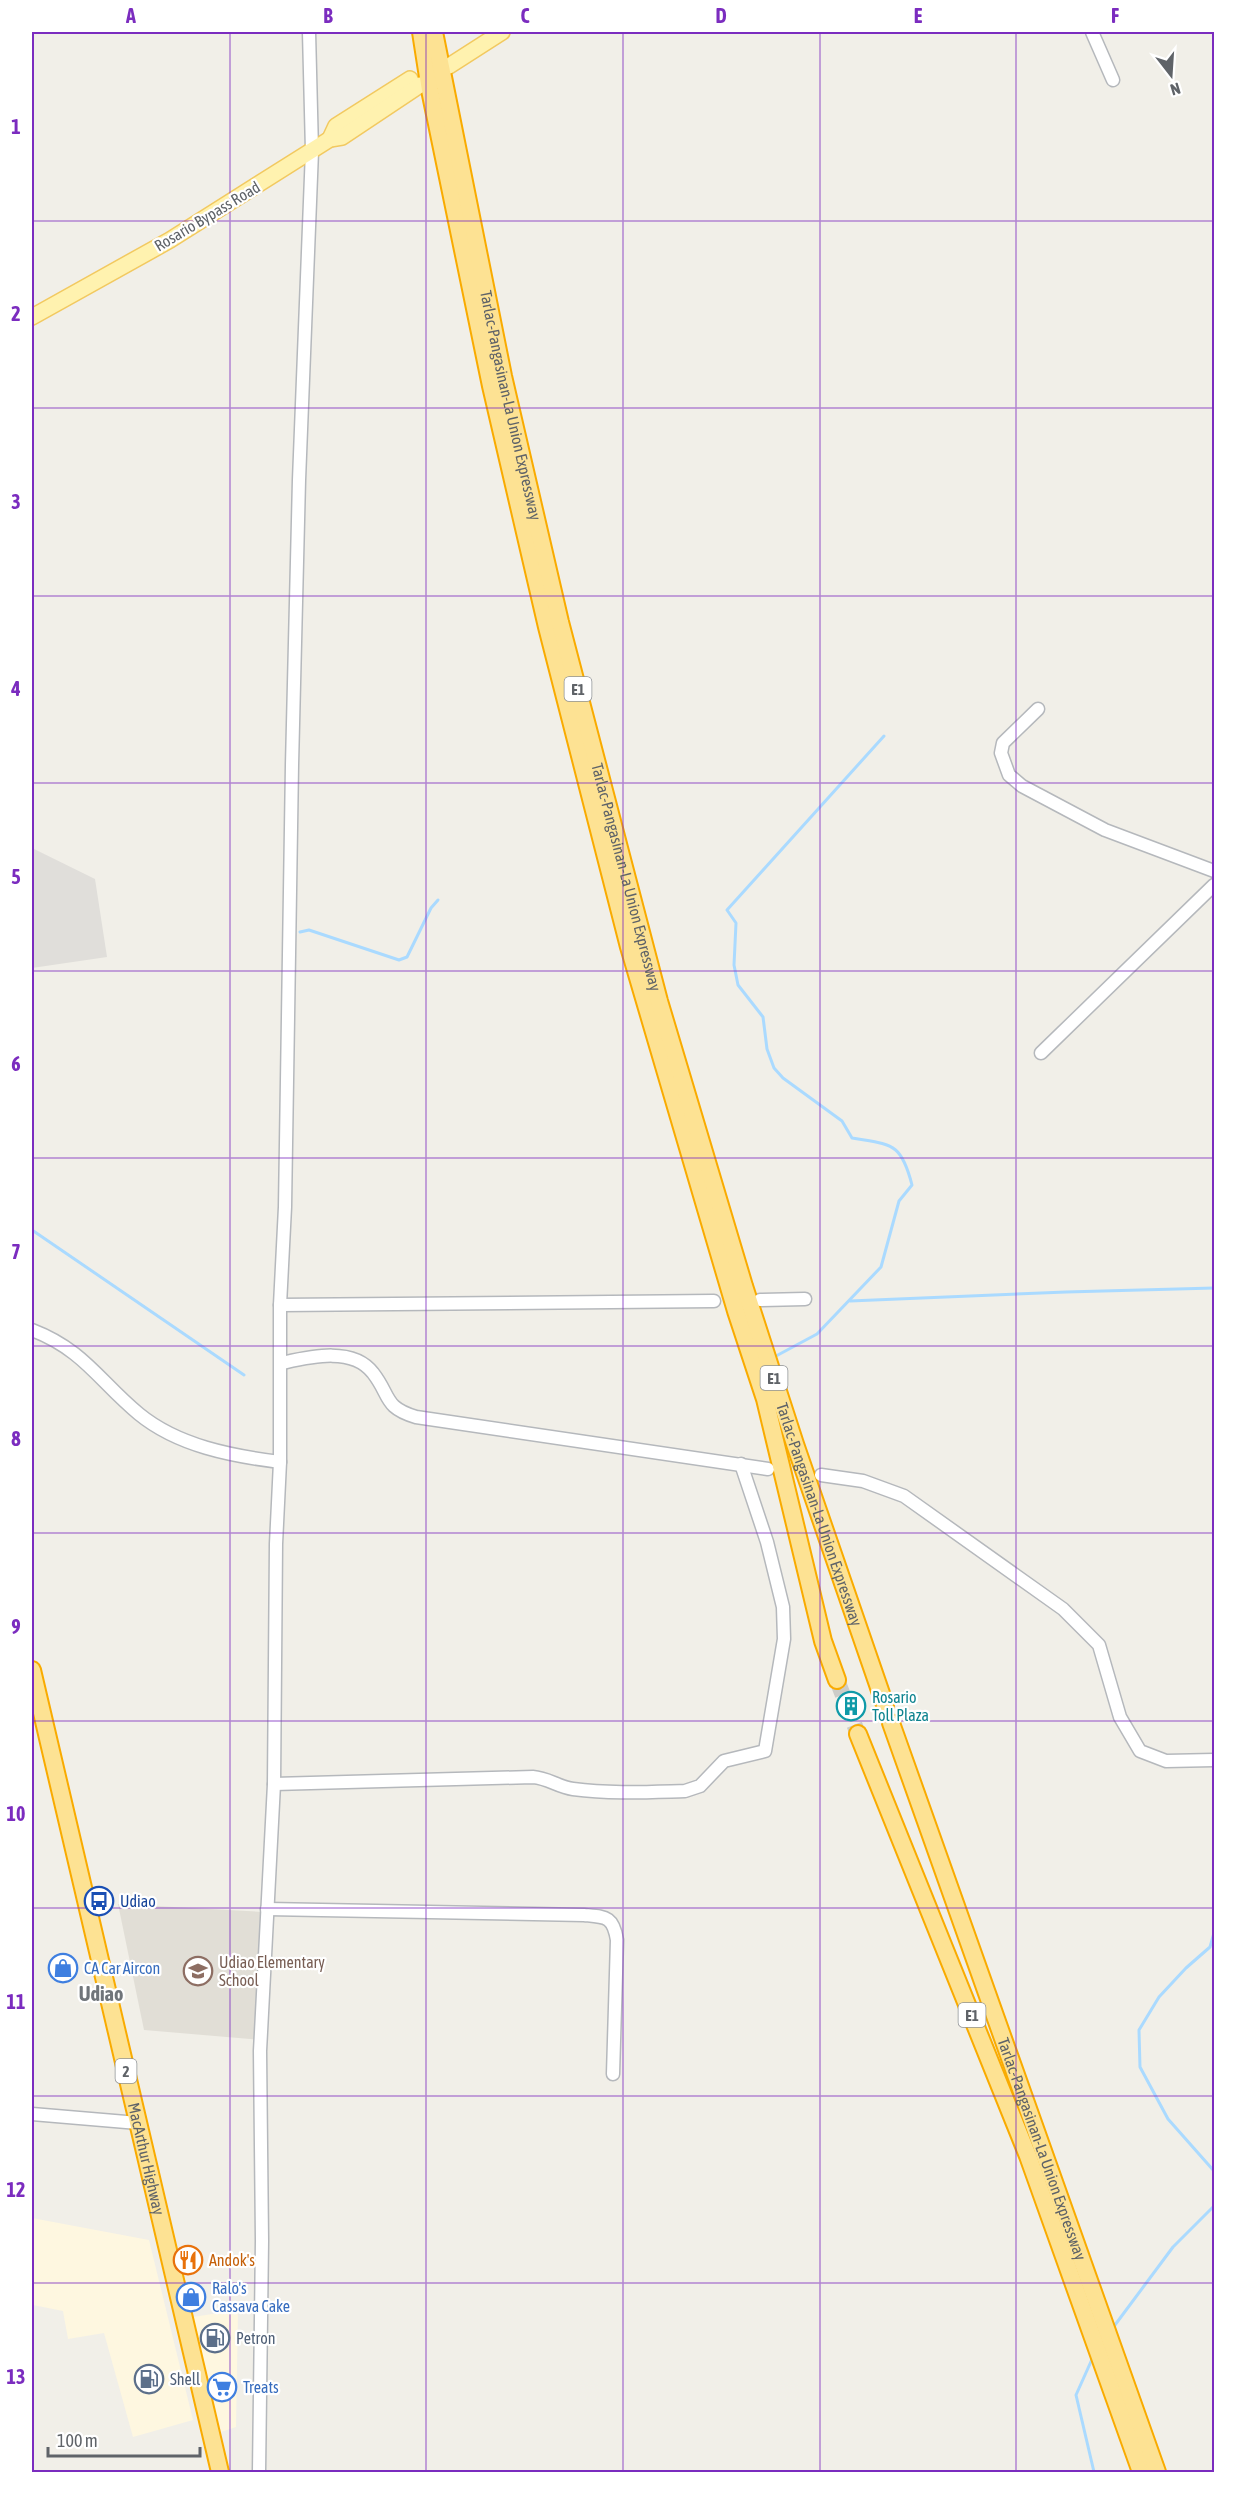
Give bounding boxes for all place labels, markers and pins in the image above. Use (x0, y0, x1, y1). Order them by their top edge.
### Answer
place label: Rosario Toll Plaza (872, 1688, 929, 1724)
building icon: Rosario Toll Plaza (835, 1690, 867, 1722)
bus stop icon: Udiao (83, 1885, 115, 1917)
place label: Udiao (120, 1892, 156, 1910)
shop icon: CA Car Aircon (47, 1952, 79, 1984)
place label: Udiao Elementary School (219, 1953, 325, 1989)
school or university icon: Udiao Elementary School (182, 1955, 214, 1987)
place label: CA Car Aircon (84, 1959, 160, 1977)
restaurant icon: Andok's (172, 2244, 204, 2276)
place label: Andok's (209, 2251, 255, 2269)
place label: Ralo's Cassava Cake (212, 2279, 290, 2315)
shop icon: Ralo's Cassava Cake (175, 2281, 207, 2313)
fuel station icon: Petron (199, 2322, 231, 2354)
place label: Petron (236, 2329, 276, 2347)
fuel station icon: Shell (133, 2363, 165, 2395)
place label: Shell (170, 2370, 201, 2388)
supermarket icon: Treats (206, 2371, 238, 2403)
place label: Treats (243, 2378, 279, 2396)

